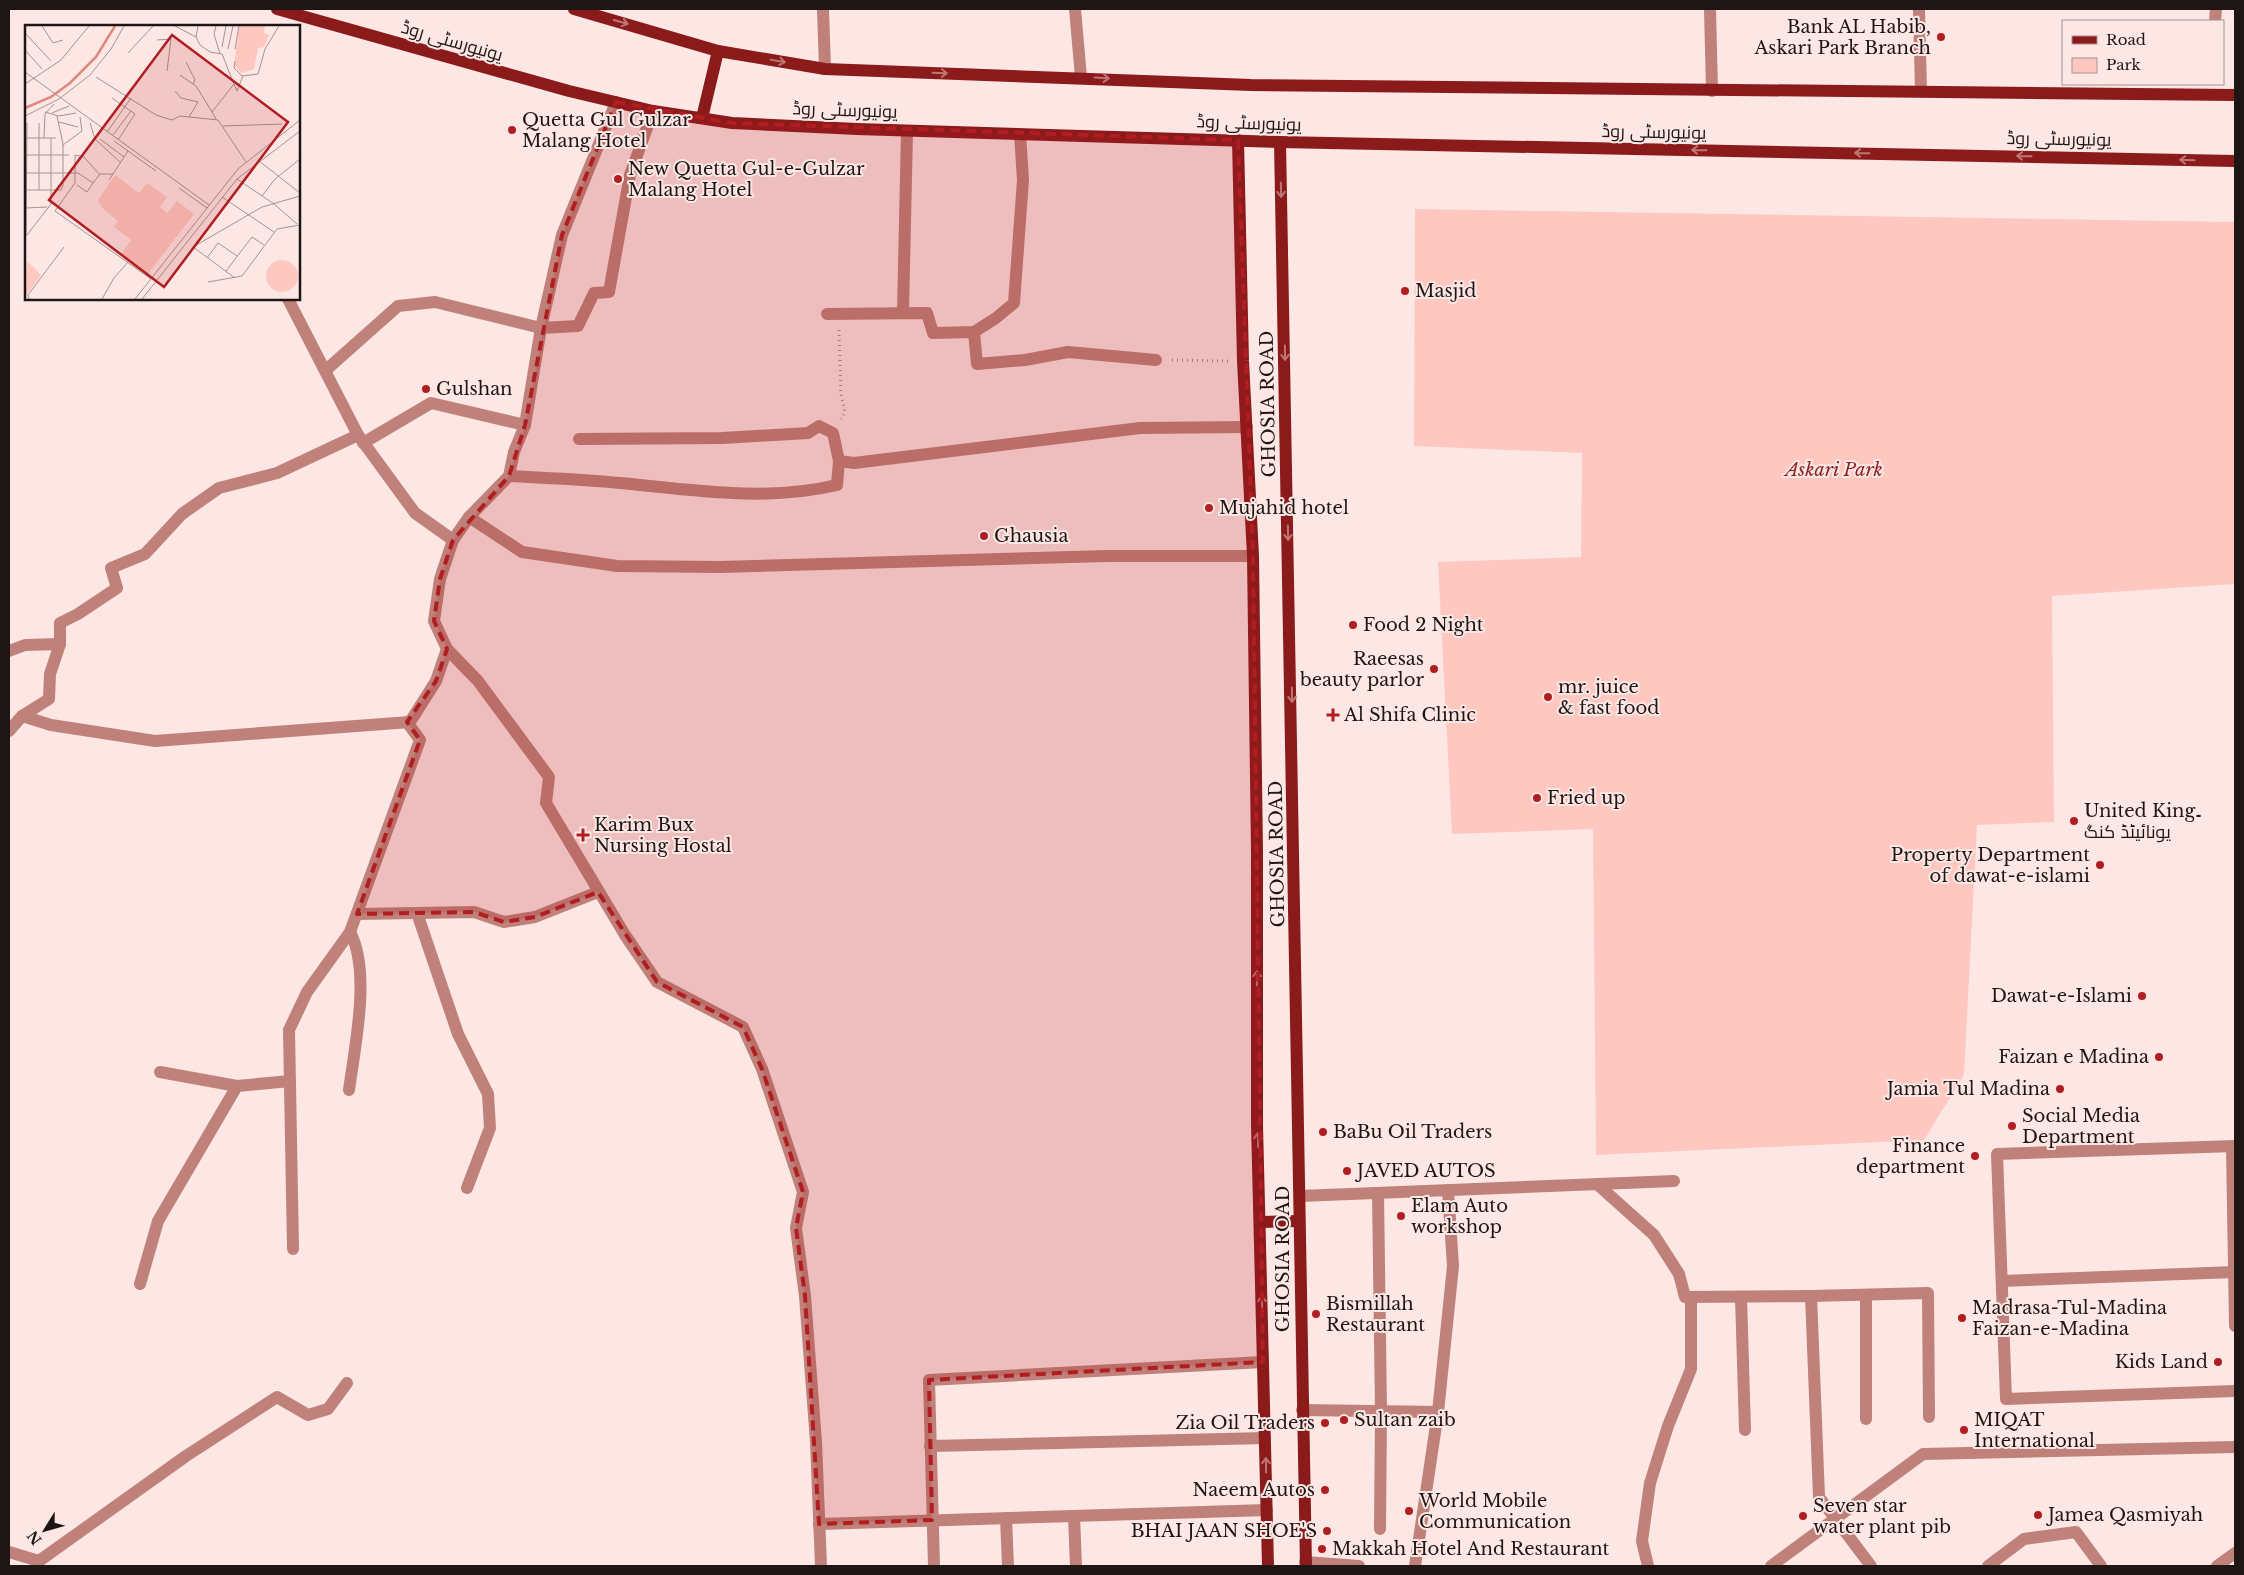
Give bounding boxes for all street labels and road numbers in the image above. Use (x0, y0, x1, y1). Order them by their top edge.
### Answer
street label: یونیورسٹی روڈ (399, 16, 506, 66)
street label: یونیورسٹی روڈ (792, 97, 898, 123)
street label: یونیورسٹی روڈ (1196, 110, 1302, 136)
street label: یونیورسٹی روڈ (1601, 120, 1707, 144)
street label: یونیورسٹی روڈ (2006, 127, 2112, 151)
street label: GHOSIA ROAD (1256, 330, 1280, 478)
street label: GHOSIA ROAD (1265, 780, 1289, 928)
street label: GHOSIA ROAD (1272, 1186, 1294, 1332)

